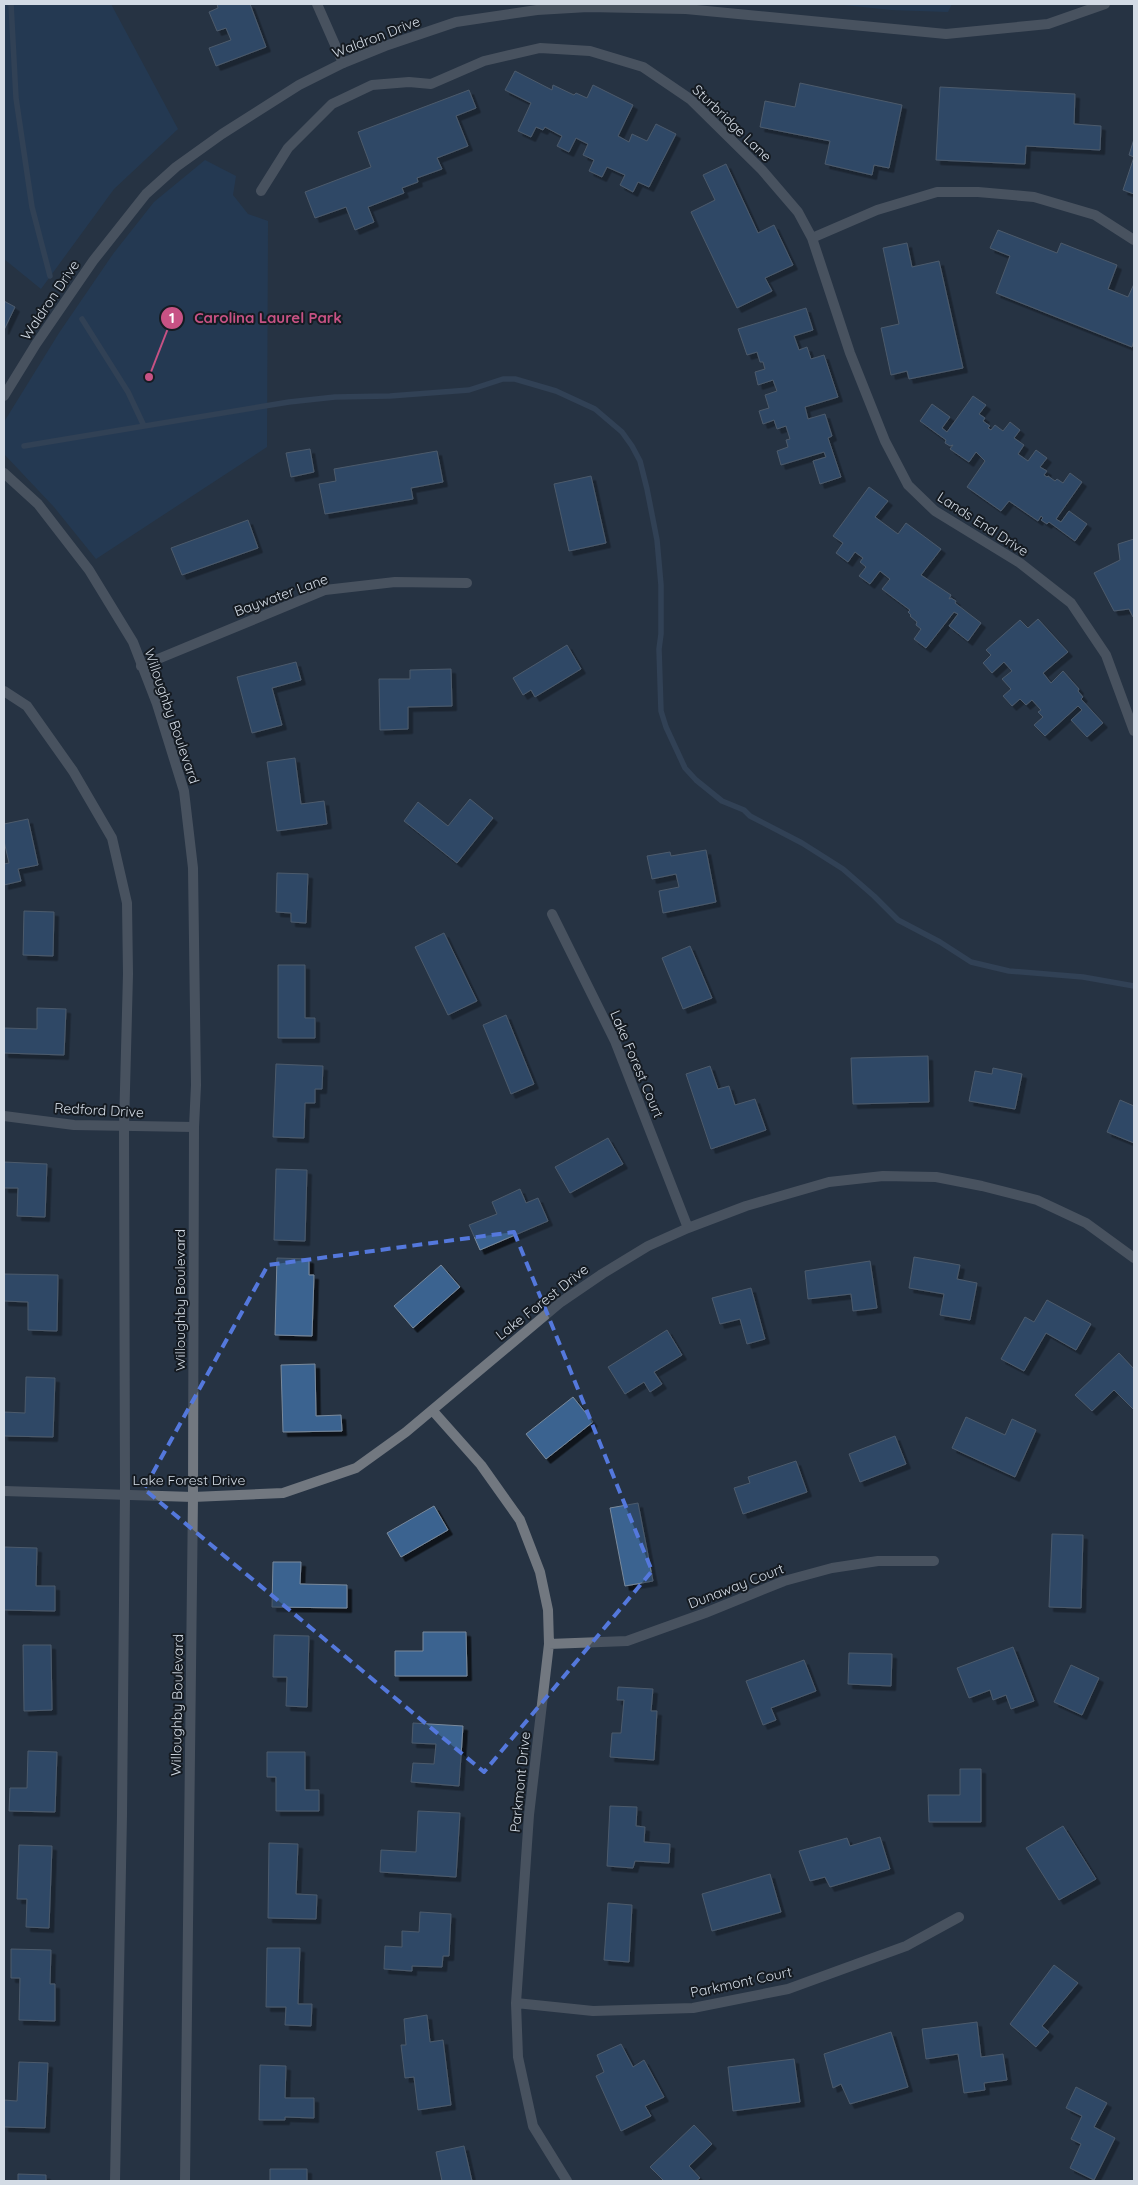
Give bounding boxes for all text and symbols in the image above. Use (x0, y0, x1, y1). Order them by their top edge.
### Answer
street label: Waldron Drive (330, 12, 423, 62)
street label: Sturbridge Lane (689, 81, 776, 165)
street label: Waldron Drive (17, 257, 83, 343)
callout: Carolina Laurel Park (159, 303, 352, 333)
text: 1 (169, 308, 175, 327)
text: Carolina Laurel Park (194, 308, 342, 327)
street label: Lands End Drive (934, 488, 1032, 560)
street label: Baywater Lane (232, 570, 330, 620)
street label: Willoughby Boulevard (140, 646, 204, 786)
street label: Lake Forest Court (606, 1008, 668, 1121)
street label: Redford Drive (54, 1099, 144, 1121)
street label: Willoughby Boulevard (171, 1229, 189, 1371)
street label: Lake Forest Drive (492, 1260, 592, 1344)
street label: Lake Forest Drive (133, 1471, 246, 1489)
street label: Dunaway Court (686, 1559, 787, 1613)
street label: Willoughby Boulevard (167, 1634, 187, 1776)
street label: Parkmont Drive (506, 1731, 534, 1833)
street label: Parkmont Court (689, 1962, 794, 2002)

